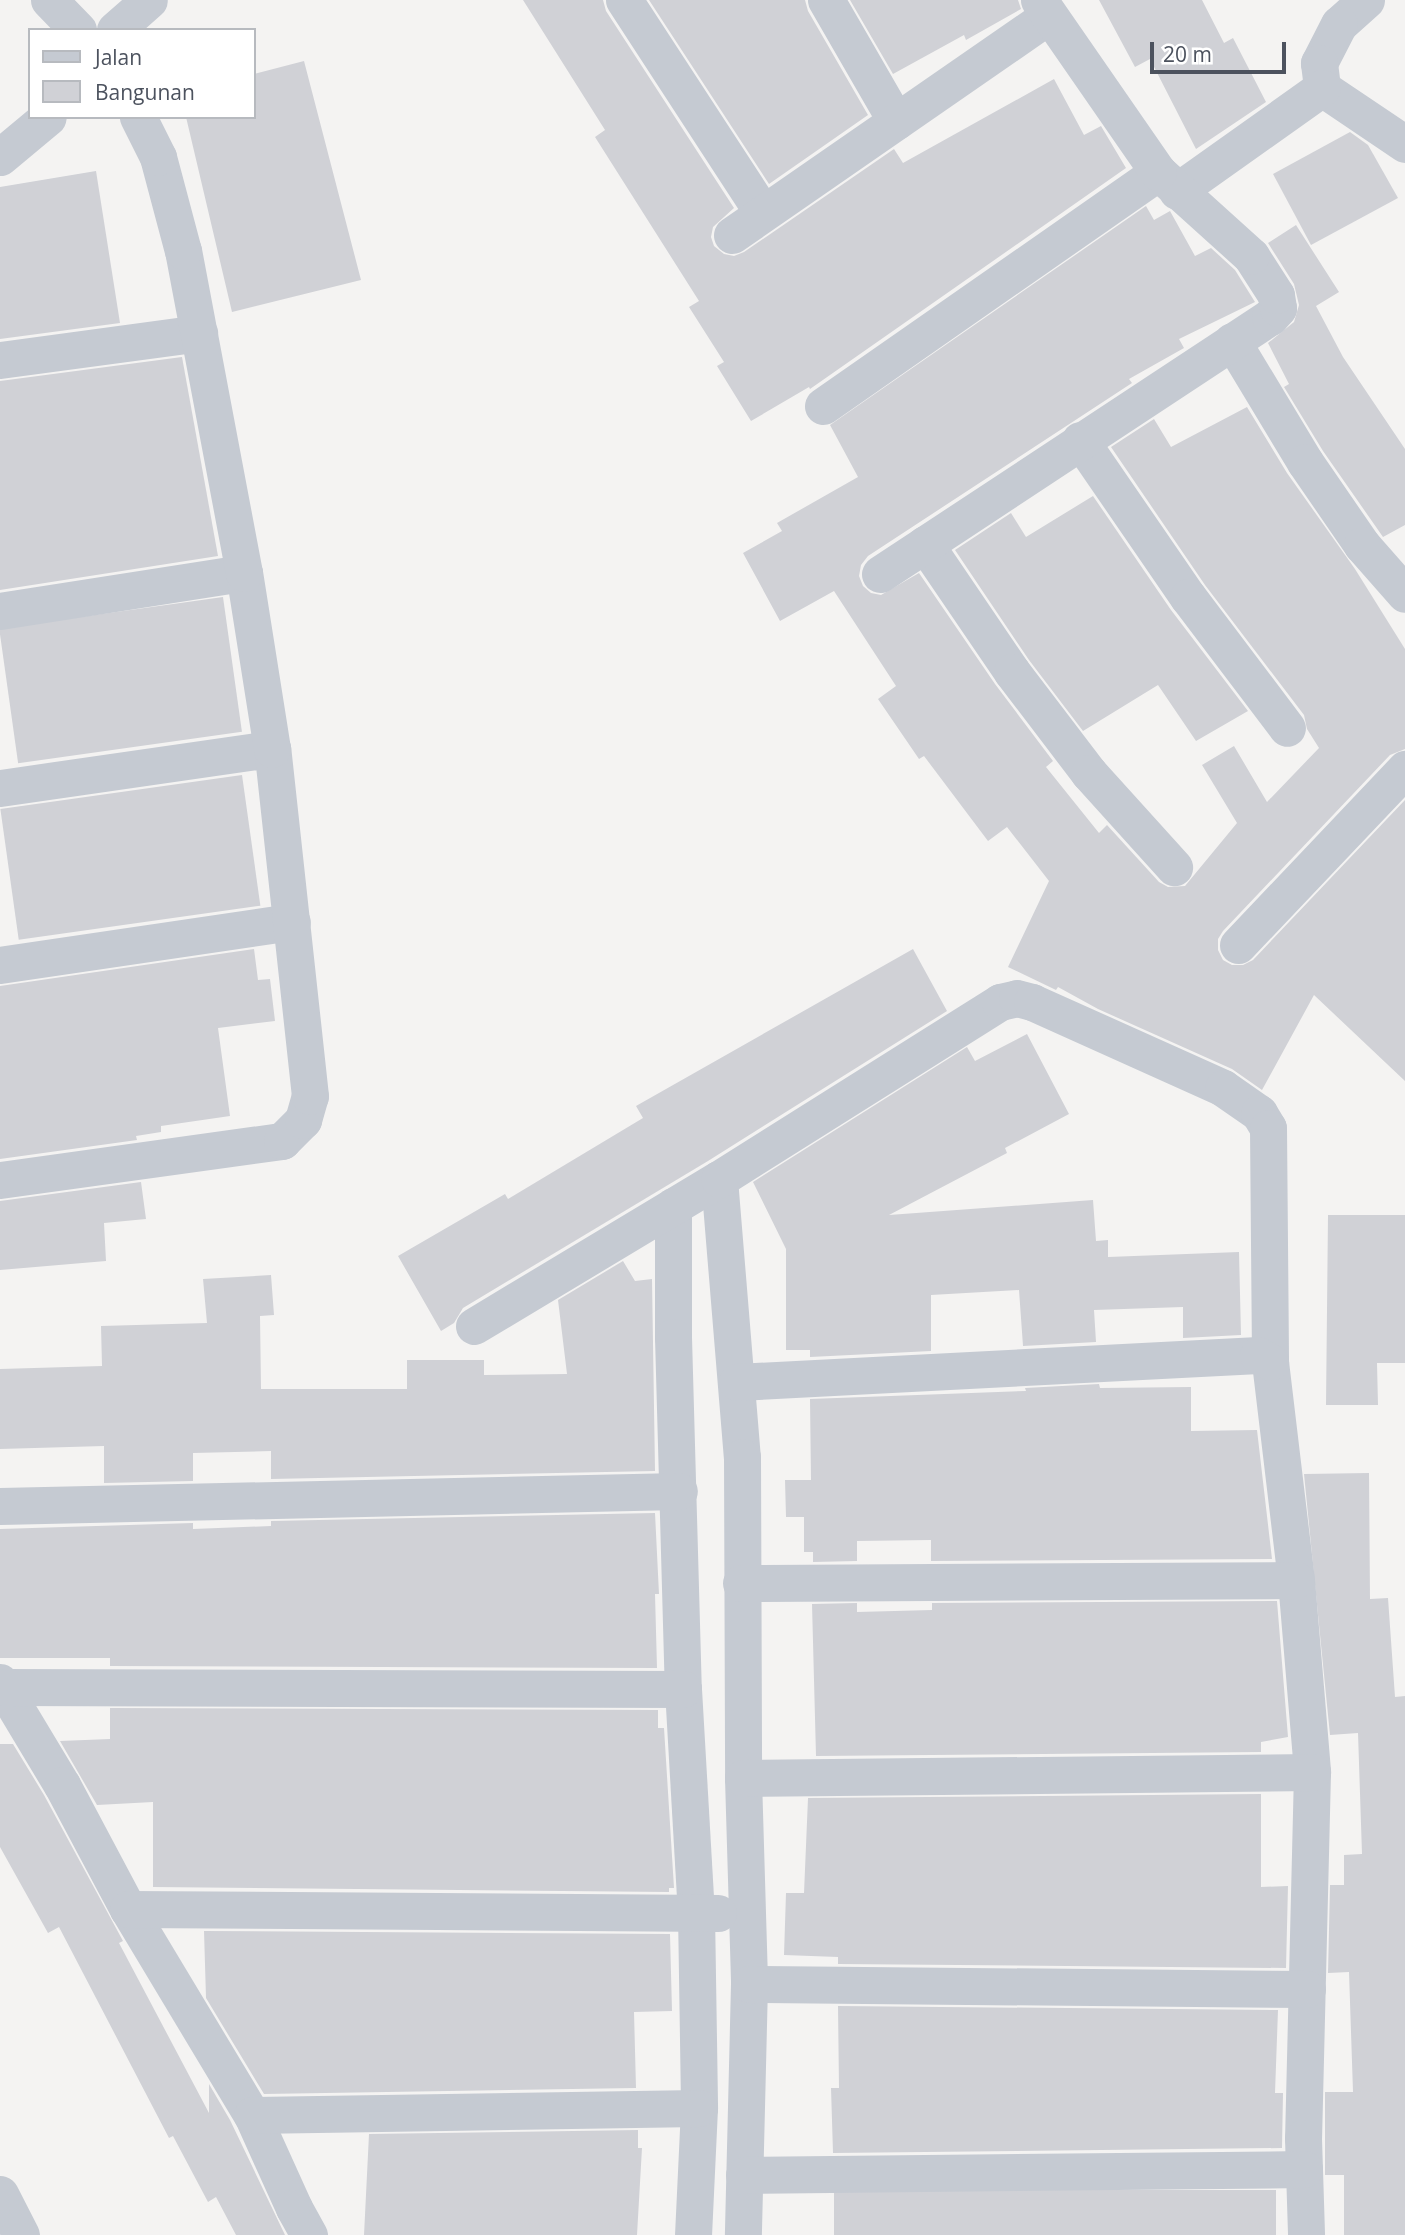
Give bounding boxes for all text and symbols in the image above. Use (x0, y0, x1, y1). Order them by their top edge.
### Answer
legend (28, 28, 256, 119)
scale bar (1153, 28, 1290, 72)
text: 20 m (1163, 40, 1212, 68)
text: Jalan (95, 43, 142, 71)
text: Bangunan (95, 78, 195, 106)

